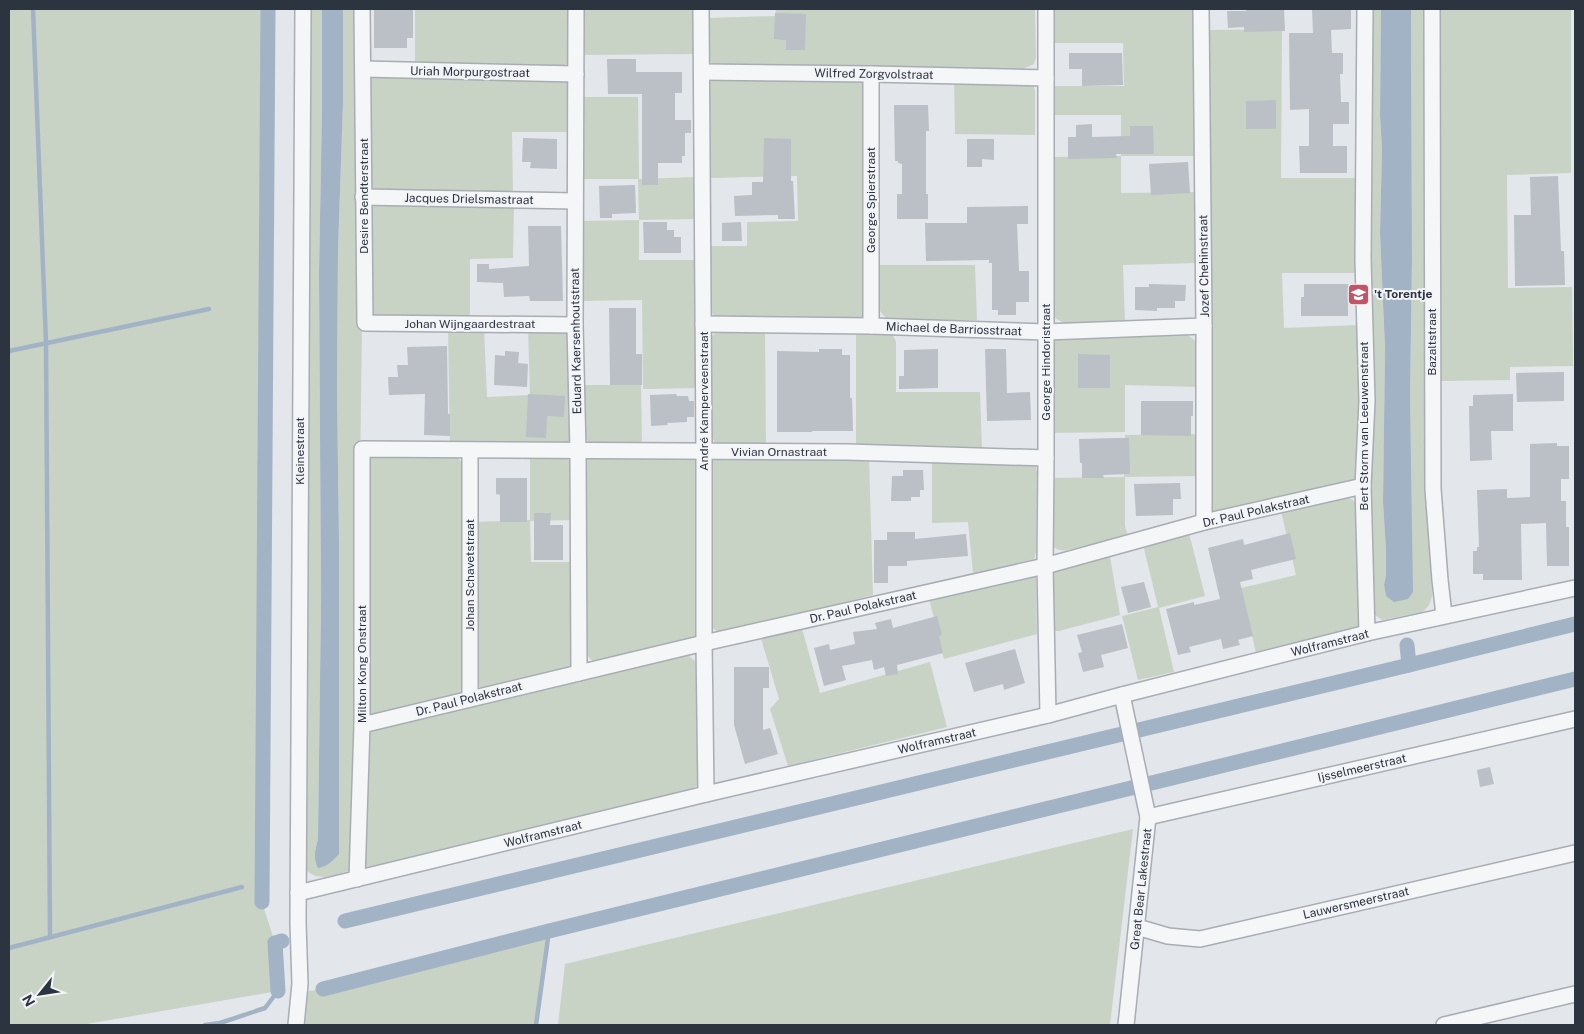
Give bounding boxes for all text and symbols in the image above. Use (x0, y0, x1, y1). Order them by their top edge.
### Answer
street label: Uriah Morpurgostraat (410, 64, 530, 80)
street label: Wilfred Zorgvolstraat (814, 66, 934, 82)
street label: Desire Bendterstraat (357, 138, 371, 254)
street label: George Spierstraat (864, 147, 878, 253)
street label: Jacques Drielsmastraat (404, 191, 534, 207)
street label: Jozef Chehinstraat (1196, 214, 1212, 318)
street label: Eduard Kaersenhoutstraat (568, 267, 584, 415)
school or university icon: 't Torentje (1346, 282, 1370, 306)
place label: 't Torentje (1374, 287, 1433, 301)
street label: George Hindoristraat (1039, 303, 1053, 421)
street label: Bazaltstraat (1425, 308, 1439, 376)
street label: Johan Wijngaardestraat (405, 317, 536, 331)
street label: Michael de Barriosstraat (886, 320, 1023, 338)
street label: André Kamperveenstraat (697, 331, 711, 471)
street label: Bert Storm van Leeuwenstraat (1357, 341, 1371, 511)
street label: Kleinestraat (293, 417, 307, 485)
street label: Vivian Ornastraat (731, 445, 827, 459)
street label: Dr. Paul Polakstraat (1201, 492, 1311, 530)
street label: Johan Schavetstraat (463, 518, 477, 631)
street label: Dr. Paul Polakstraat (808, 588, 918, 626)
street label: Milton Kong Onstraat (355, 605, 369, 723)
street label: Wolframstraat (1290, 626, 1371, 659)
street label: Dr. Paul Polakstraat (414, 679, 524, 719)
street label: Wolframstraat (896, 725, 978, 757)
street label: Ijsselmeerstraat (1316, 751, 1408, 785)
street label: Wolframstraat (503, 817, 584, 850)
street label: Great Bear Lakestraat (1128, 827, 1154, 951)
street label: Lauwersmeerstraat (1302, 884, 1411, 922)
north arrow (15, 969, 65, 1019)
text: N (19, 992, 38, 1009)

